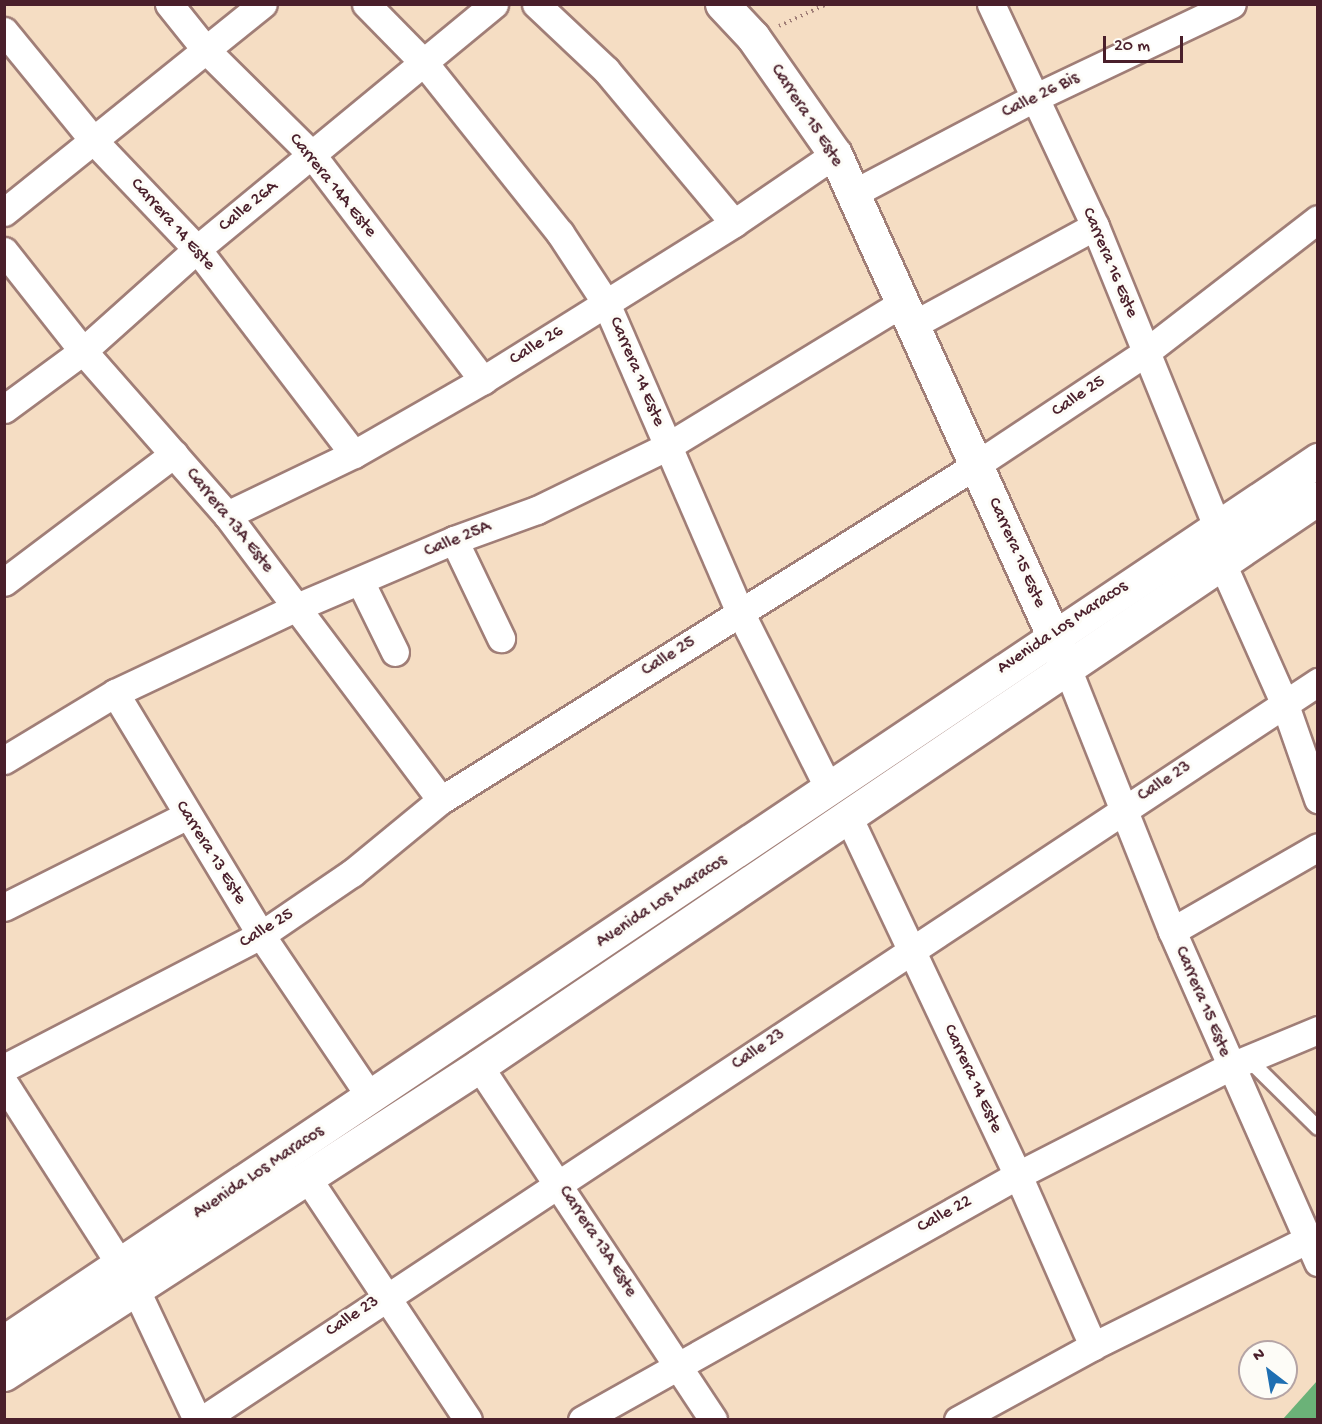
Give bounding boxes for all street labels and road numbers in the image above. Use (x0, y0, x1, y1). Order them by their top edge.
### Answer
street label: Carrera 15 Este (765, 61, 847, 171)
street label: Calle 26 Bis (999, 68, 1083, 124)
street label: Carrera 14A Este (283, 130, 381, 242)
street label: Carrera 14 Este (125, 174, 219, 276)
street label: Calle 26A (215, 177, 283, 237)
street label: Carrera 16 Este (1076, 205, 1142, 321)
street label: Carrera 14 Este (603, 314, 669, 430)
street label: Calle 26 (506, 321, 568, 371)
street label: Calle 25 (1048, 371, 1110, 423)
street label: Carrera 13A Este (180, 464, 278, 578)
street label: Carrera 15 Este (982, 495, 1050, 611)
street label: Calle 25A (421, 517, 495, 563)
street label: Avenida Los Maracos (994, 576, 1132, 680)
street label: Calle 25 (638, 632, 700, 682)
street label: Calle 23 (1134, 757, 1196, 807)
street label: Carrera 13 Este (170, 797, 250, 909)
street label: Avenida Los Maracos (593, 850, 731, 954)
street label: Calle 25 (236, 904, 298, 954)
street label: Carrera 15 Este (1169, 944, 1235, 1060)
street label: Carrera 14 Este (938, 1021, 1006, 1137)
street label: Calle 23 (728, 1024, 790, 1076)
street label: Avenida Los Maracos (190, 1121, 328, 1225)
street label: Carrera 13A Este (553, 1182, 641, 1302)
street label: Calle 22 (914, 1191, 976, 1239)
street label: Calle 23 (322, 1291, 384, 1343)

